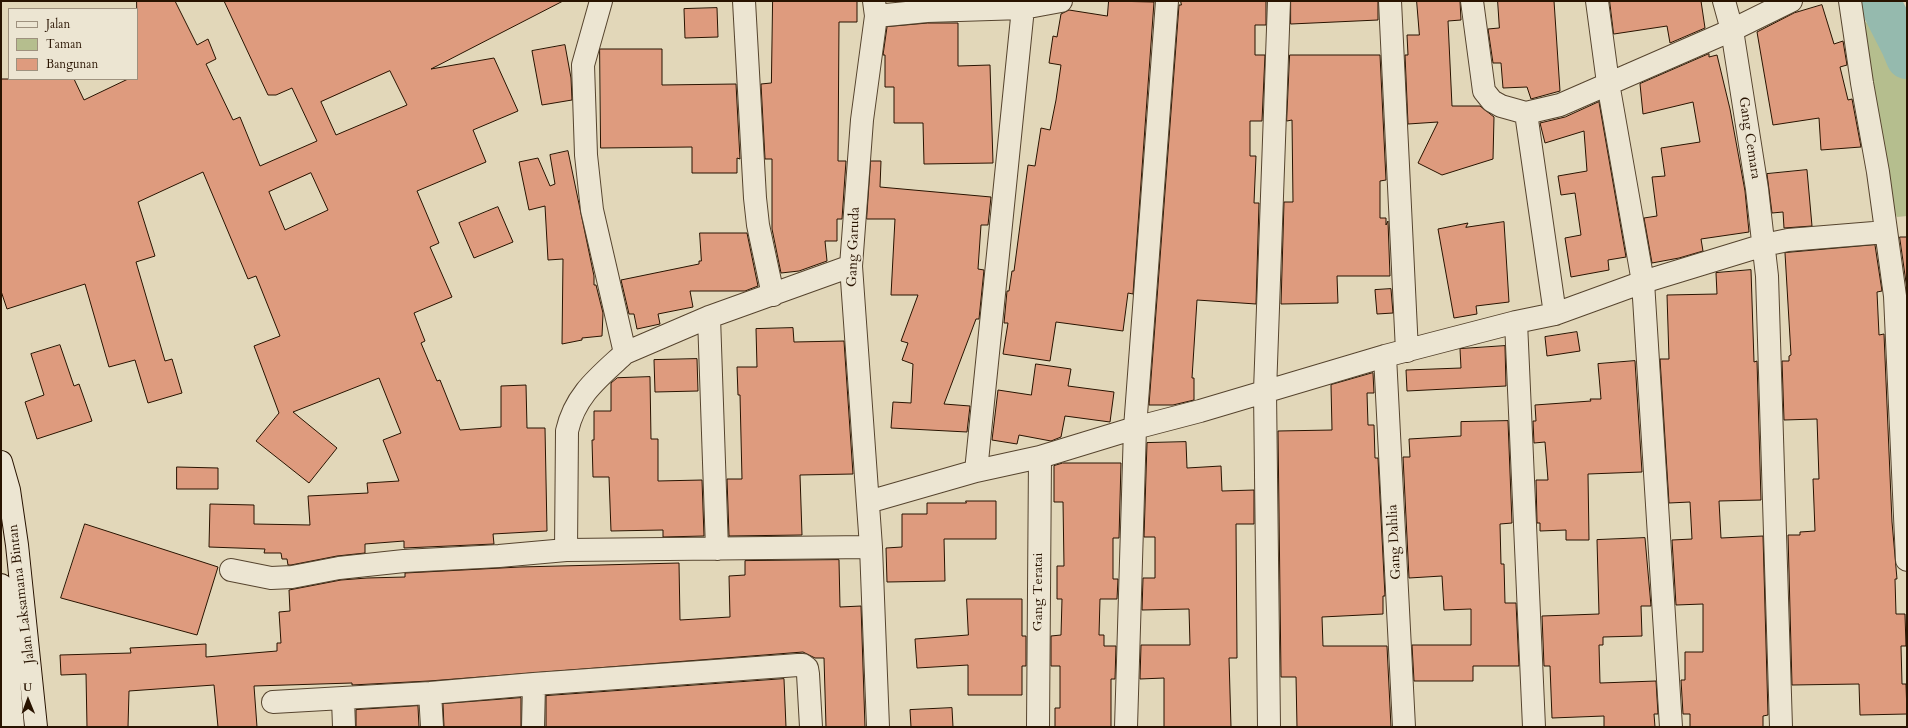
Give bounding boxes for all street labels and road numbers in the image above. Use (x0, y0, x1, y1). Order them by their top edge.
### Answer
street label: Gang Cemara (1734, 96, 1764, 180)
street label: Gang Garuda (844, 207, 864, 287)
street label: Gang Dahlia (1385, 504, 1405, 580)
street label: Jalan Laksamana Bintan (5, 523, 39, 665)
street label: Gang Teratai (1031, 553, 1047, 631)

